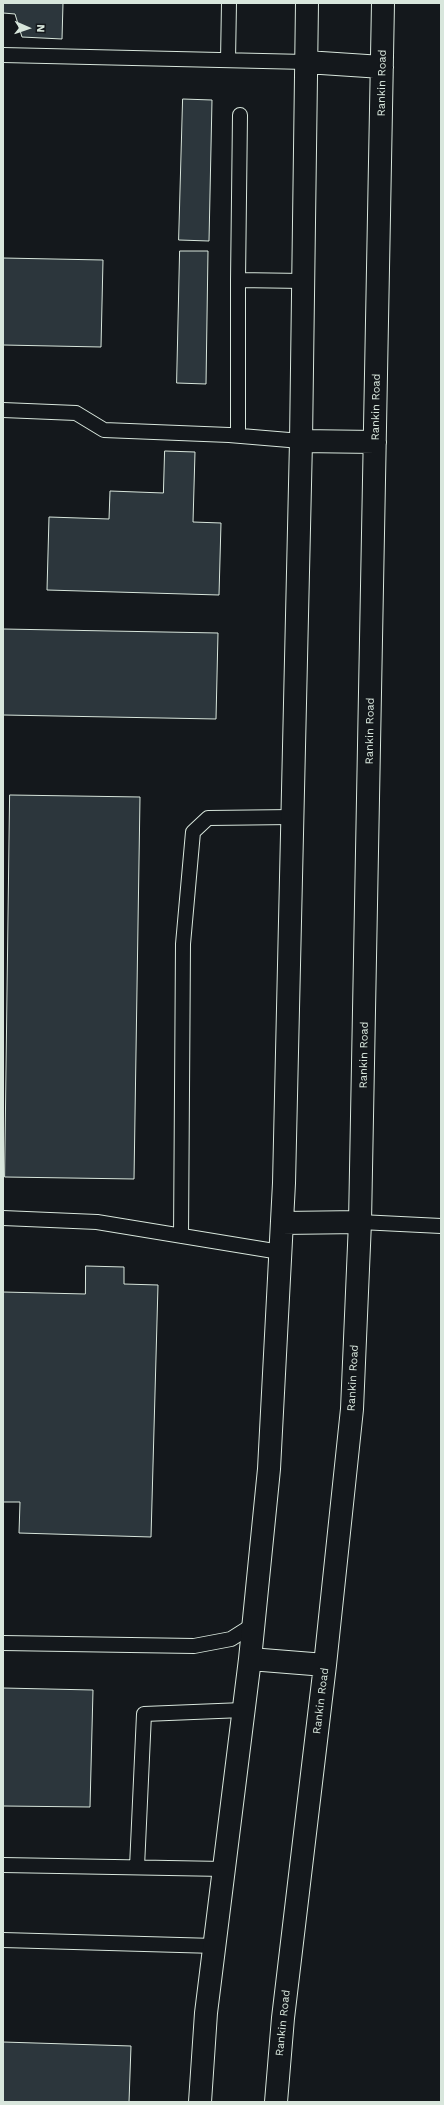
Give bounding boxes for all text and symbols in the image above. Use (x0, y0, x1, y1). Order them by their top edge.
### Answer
north arrow (8, 8, 48, 48)
text: N (34, 24, 47, 33)
street label: Rankin Road (375, 49, 389, 117)
street label: Rankin Road (369, 373, 383, 441)
street label: Rankin Road (363, 697, 377, 765)
street label: Rankin Road (357, 1021, 371, 1089)
street label: Rankin Road (345, 1344, 361, 1412)
street label: Rankin Road (310, 1667, 332, 1735)
street label: Rankin Road (273, 1989, 293, 2057)

